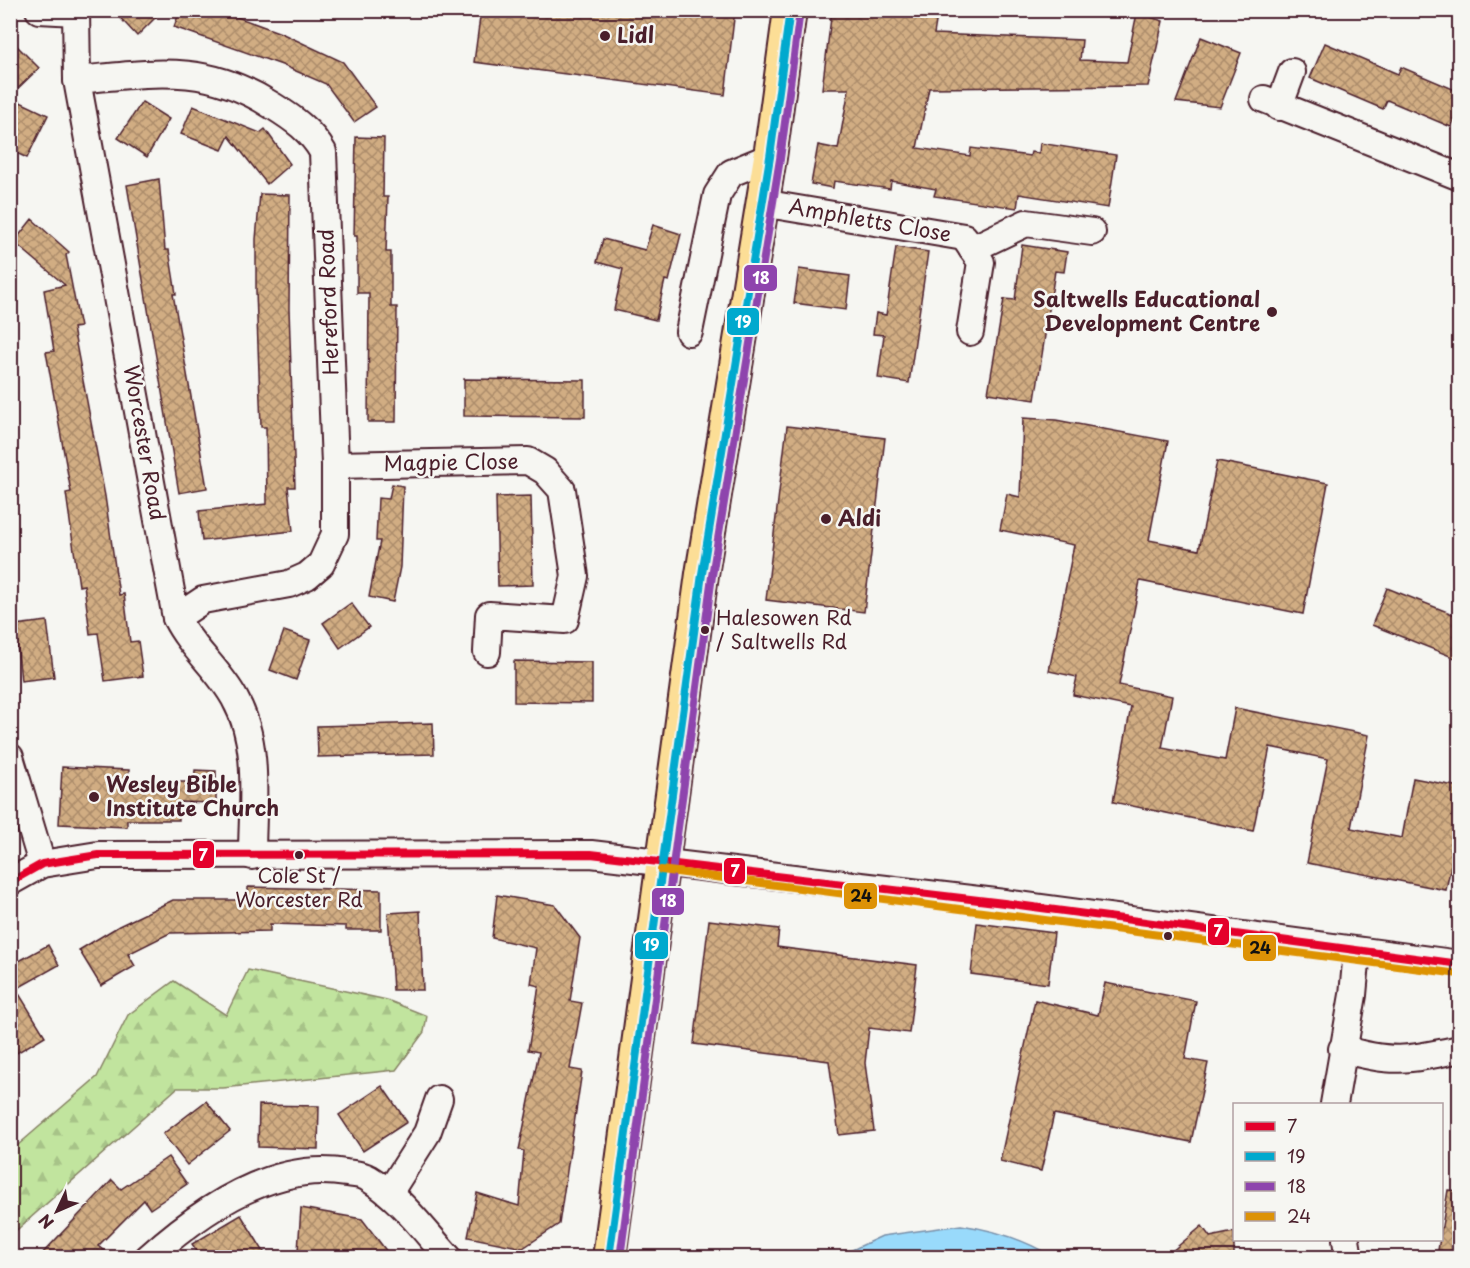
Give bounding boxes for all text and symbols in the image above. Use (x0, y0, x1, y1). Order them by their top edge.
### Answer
place label: Lidl (617, 18, 654, 50)
marker: Lidl (598, 29, 612, 43)
street label: Amphletts Close (787, 189, 954, 249)
street label: Hereford Road (308, 228, 346, 376)
line badge: 18 (743, 264, 778, 292)
text: 18 (752, 265, 770, 289)
place label: Saltwells Educational Development Centre (1033, 282, 1260, 338)
marker: Saltwells Educational Development Centre (1265, 305, 1279, 319)
line badge: 19 (726, 307, 760, 336)
text: 19 (734, 309, 752, 333)
street label: Worcester Road (117, 362, 175, 523)
street label: Magpie Close (383, 444, 519, 478)
place label: Aldi (838, 501, 881, 533)
marker: Aldi (819, 512, 833, 526)
place label: Halesowen Rd / Saltwells Rd (716, 602, 852, 656)
marker: Halesowen Rd / Saltwells Rd (699, 624, 711, 636)
place label: Wesley Bible Institute Church (106, 767, 279, 823)
marker: Wesley Bible Institute Church (87, 790, 101, 804)
line badge: 7 (192, 840, 215, 869)
text: 7 (198, 842, 208, 866)
marker: Cole St / Worcester Rd (293, 849, 305, 861)
line badge: 7 (723, 857, 746, 885)
text: 7 (730, 858, 740, 882)
place label: Cole St / Worcester Rd (235, 860, 363, 914)
line badge: 24 (843, 882, 878, 910)
text: 24 (850, 883, 872, 907)
line badge: 18 (651, 887, 685, 916)
text: 18 (659, 888, 677, 912)
line badge: 7 (1207, 917, 1230, 946)
text: 7 (1213, 918, 1223, 942)
unlabelled marker (1162, 930, 1174, 942)
line badge: 19 (634, 931, 669, 960)
text: 19 (642, 932, 660, 956)
line badge: 24 (1242, 934, 1277, 962)
text: 24 (1249, 935, 1271, 959)
legend (1233, 1103, 1443, 1241)
text: 7 (1287, 1112, 1297, 1139)
text: 19 (1287, 1142, 1306, 1169)
text: 18 (1287, 1172, 1306, 1199)
north arrow (27, 1181, 87, 1241)
text: 24 (1287, 1202, 1311, 1229)
text: N (32, 1209, 59, 1235)

